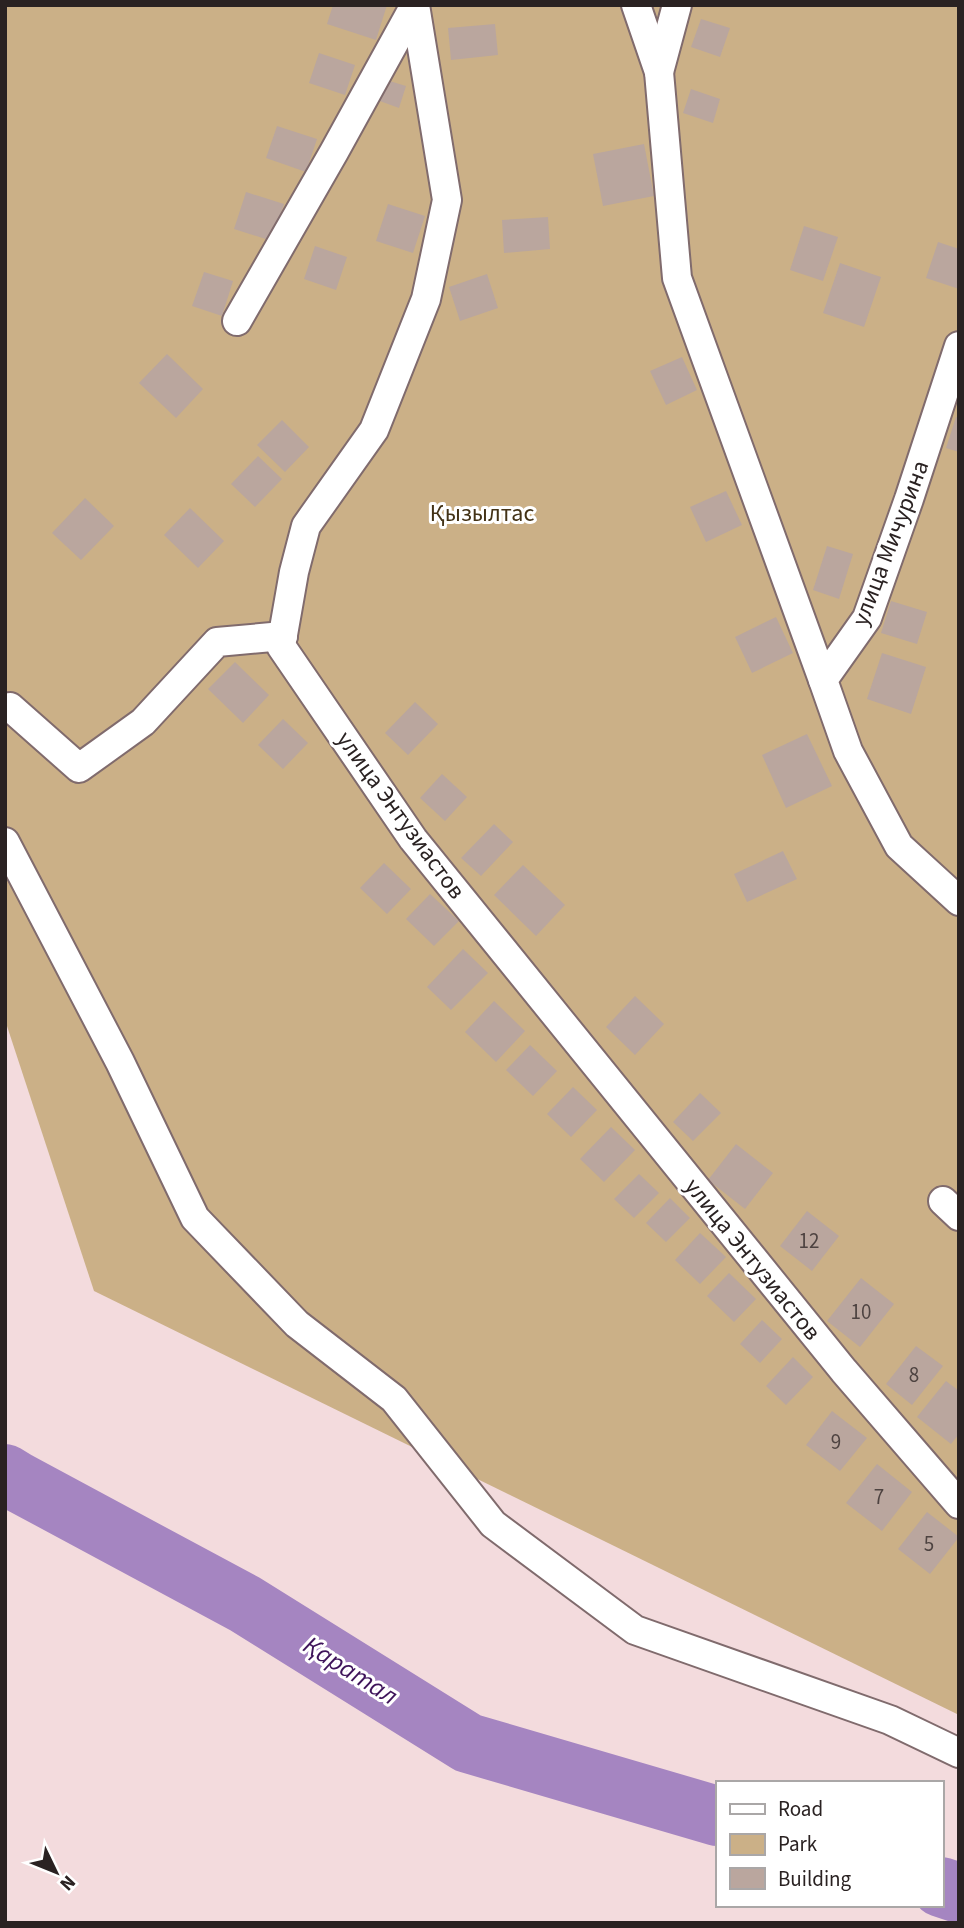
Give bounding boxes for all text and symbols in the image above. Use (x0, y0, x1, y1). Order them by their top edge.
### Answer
street label: улица Мичурина (843, 455, 938, 631)
park label: Қызылтас (430, 496, 534, 531)
street label: улица Энтузиастов (328, 724, 474, 907)
street label: улица Энтузиастов (676, 1171, 829, 1348)
house number: 12 (799, 1226, 819, 1256)
house number: 10 (851, 1297, 871, 1327)
house number: 8 (909, 1360, 919, 1390)
house number: 9 (831, 1427, 841, 1457)
house number: 7 (874, 1482, 884, 1512)
house number: 5 (924, 1529, 934, 1559)
water label: Қаратал (296, 1627, 405, 1714)
legend (716, 1781, 943, 1907)
text: Road (778, 1794, 823, 1824)
text: Park (778, 1829, 818, 1859)
north arrow (21, 1837, 91, 1907)
text: Building (778, 1864, 852, 1894)
text: N (53, 1869, 82, 1896)

